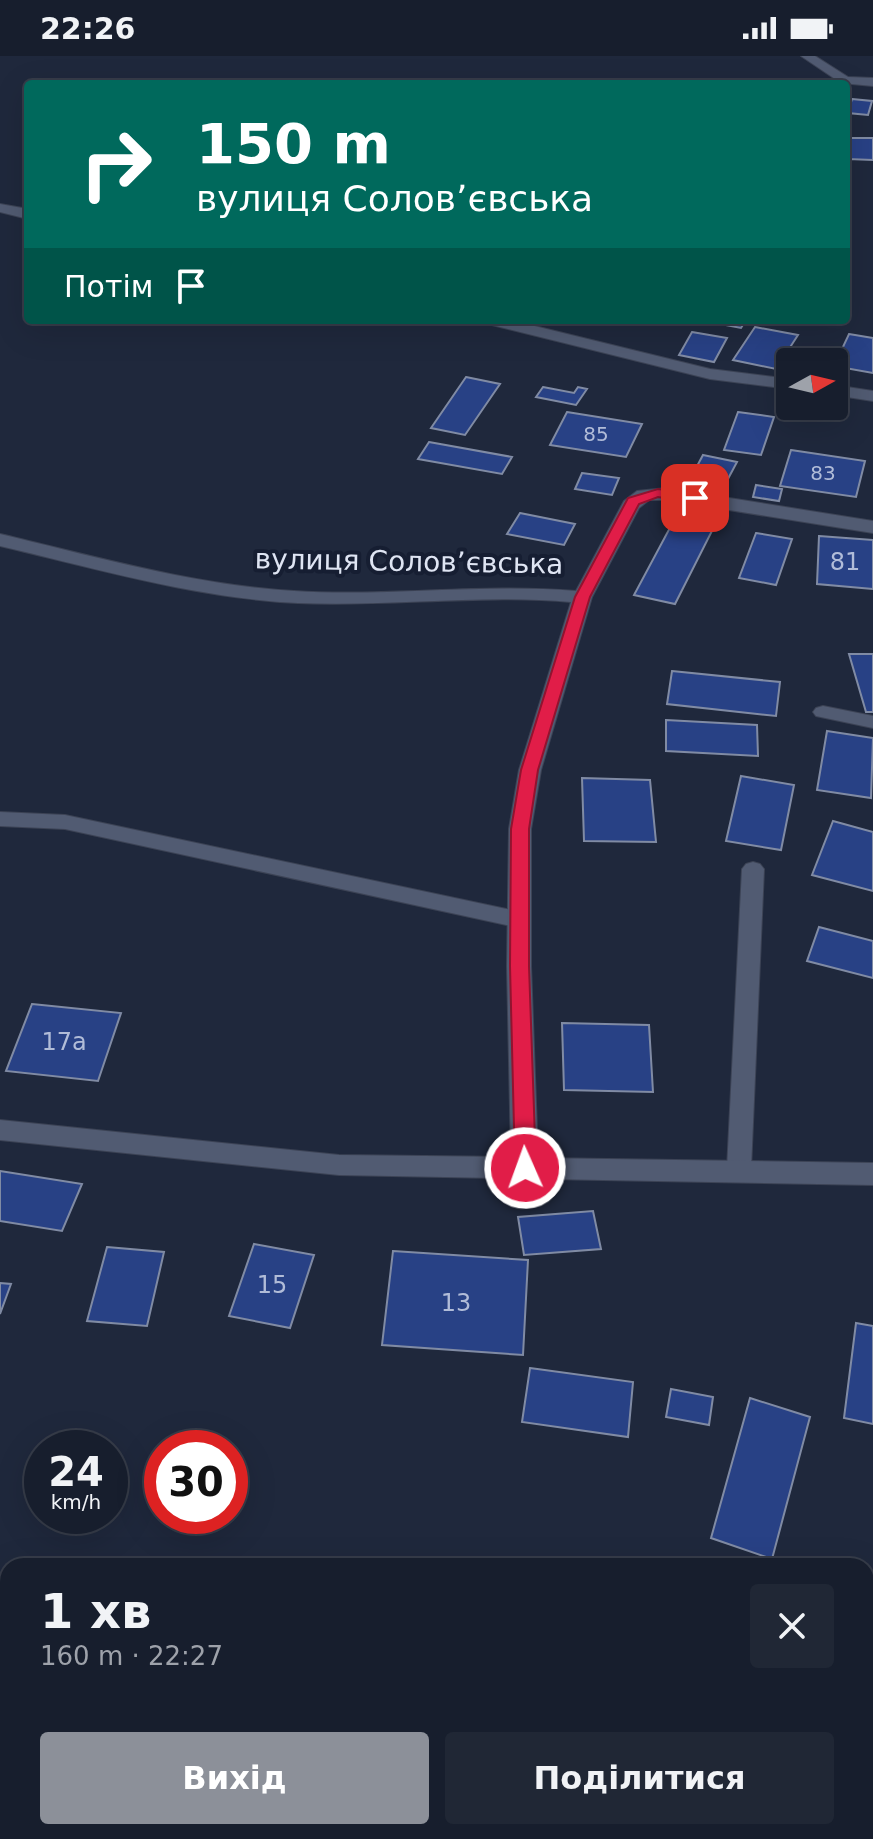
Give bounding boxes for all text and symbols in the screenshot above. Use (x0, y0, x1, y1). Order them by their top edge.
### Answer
text: 22:26 (40, 11, 136, 46)
text: 150 m (196, 111, 391, 176)
icon: right (64, 112, 168, 216)
text: вулиця Соловʼєвська (196, 178, 593, 219)
icon: arrive (169, 264, 213, 308)
text: Потім (64, 269, 153, 304)
north arrow (776, 348, 848, 420)
map controls (776, 348, 848, 420)
house number: 85 (583, 422, 609, 446)
house number: 83 (810, 461, 836, 485)
pin (661, 464, 729, 532)
icon: arrive (673, 476, 717, 520)
street label: вулиця Соловʼєвська (254, 542, 564, 581)
house number: 81 (830, 548, 860, 576)
house number: 17а (41, 1028, 87, 1056)
position arrow (483, 1126, 567, 1210)
house number: 15 (257, 1271, 287, 1299)
house number: 13 (441, 1289, 471, 1317)
speed limit sign: 30 (144, 1430, 248, 1534)
text: 24 (48, 1449, 104, 1495)
text: km/h (51, 1490, 101, 1514)
text: 1 хв (40, 1583, 151, 1639)
button: close (750, 1584, 834, 1668)
text: 160 m · 22:27 (40, 1641, 223, 1671)
button: Вихід (40, 1732, 429, 1824)
button: Поділитися (445, 1732, 834, 1824)

